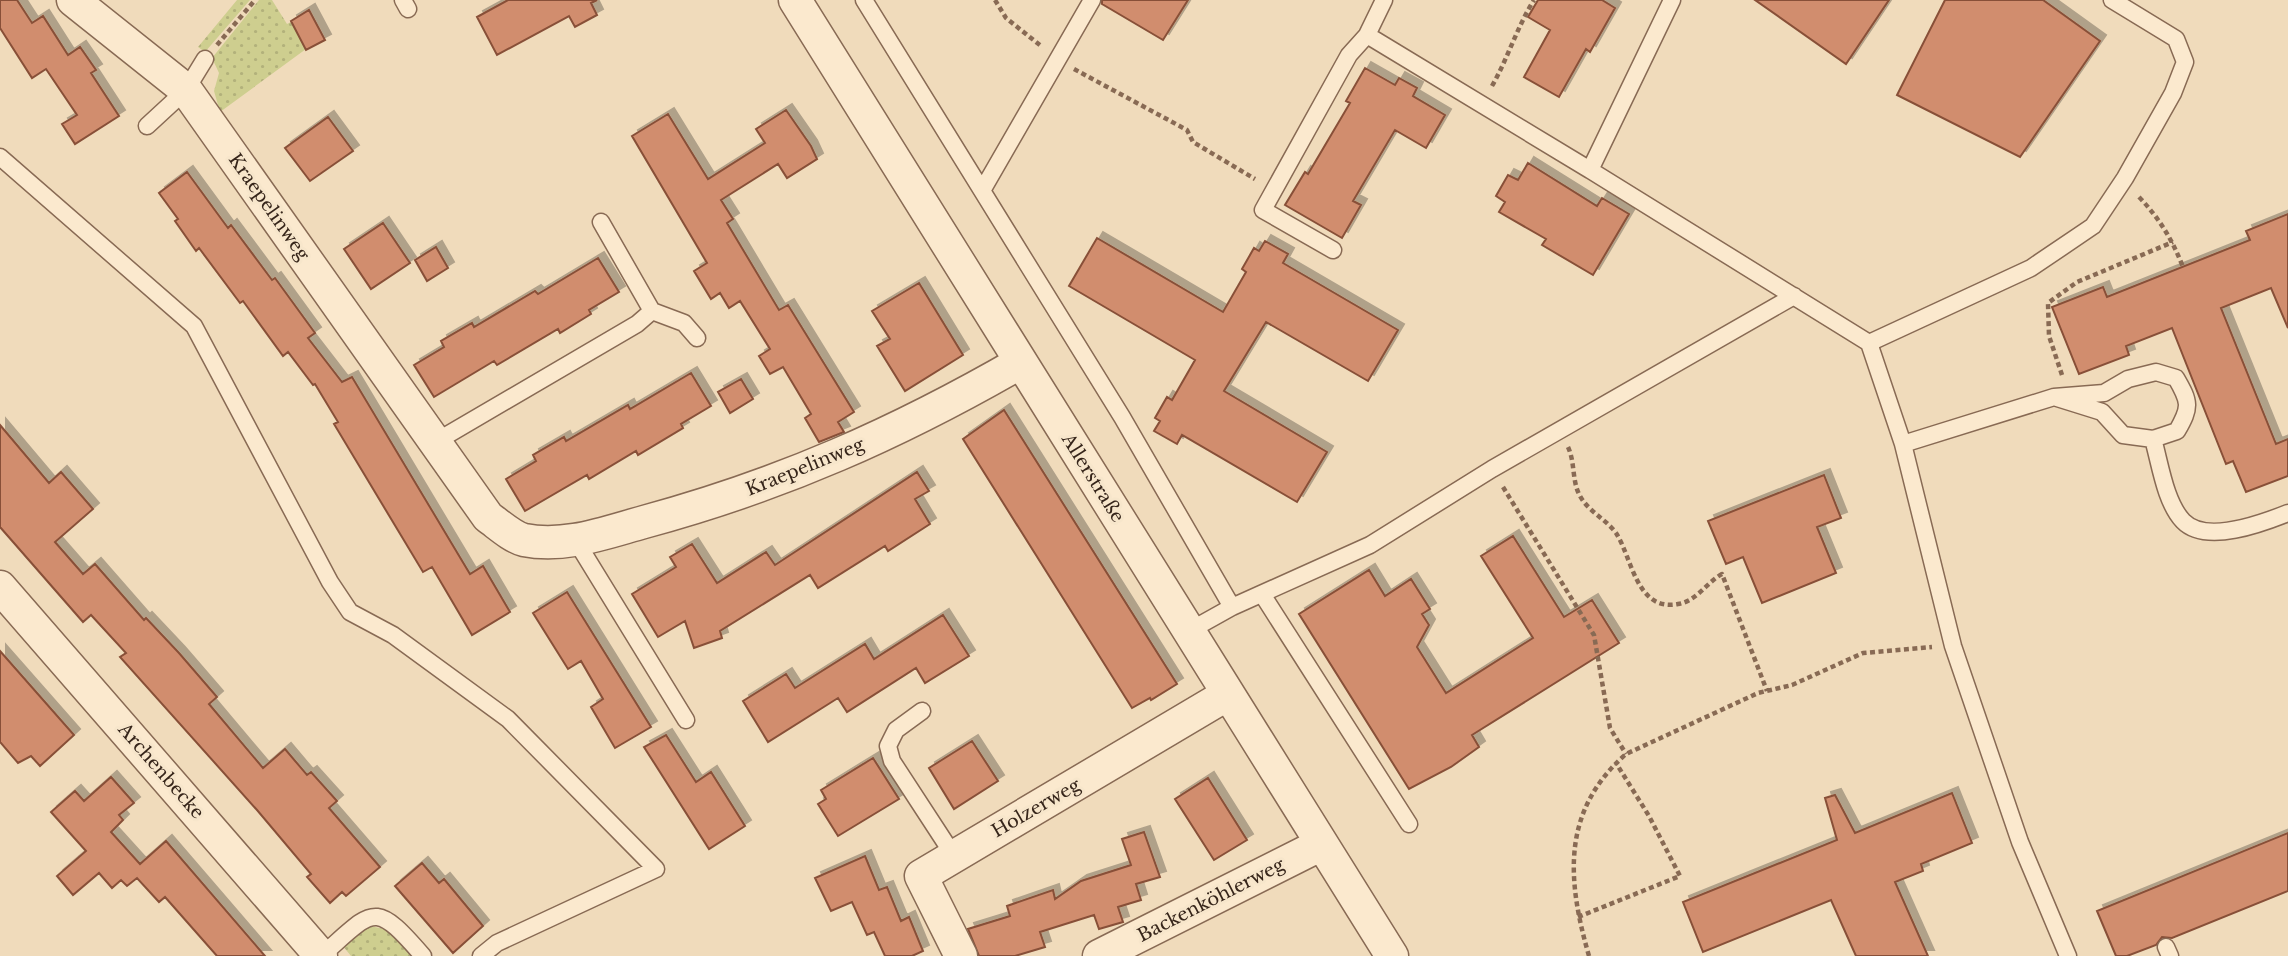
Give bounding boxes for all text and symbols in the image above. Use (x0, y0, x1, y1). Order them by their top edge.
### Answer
street label: Kraepelinweg (224, 149, 314, 265)
street label: Allerstraße (1056, 429, 1129, 527)
street label: Kraepelinweg (743, 433, 868, 501)
street label: Archenbecke (113, 718, 209, 823)
street label: Holzerweg (988, 774, 1084, 842)
street label: Backenköhlerweg (1134, 853, 1288, 947)

